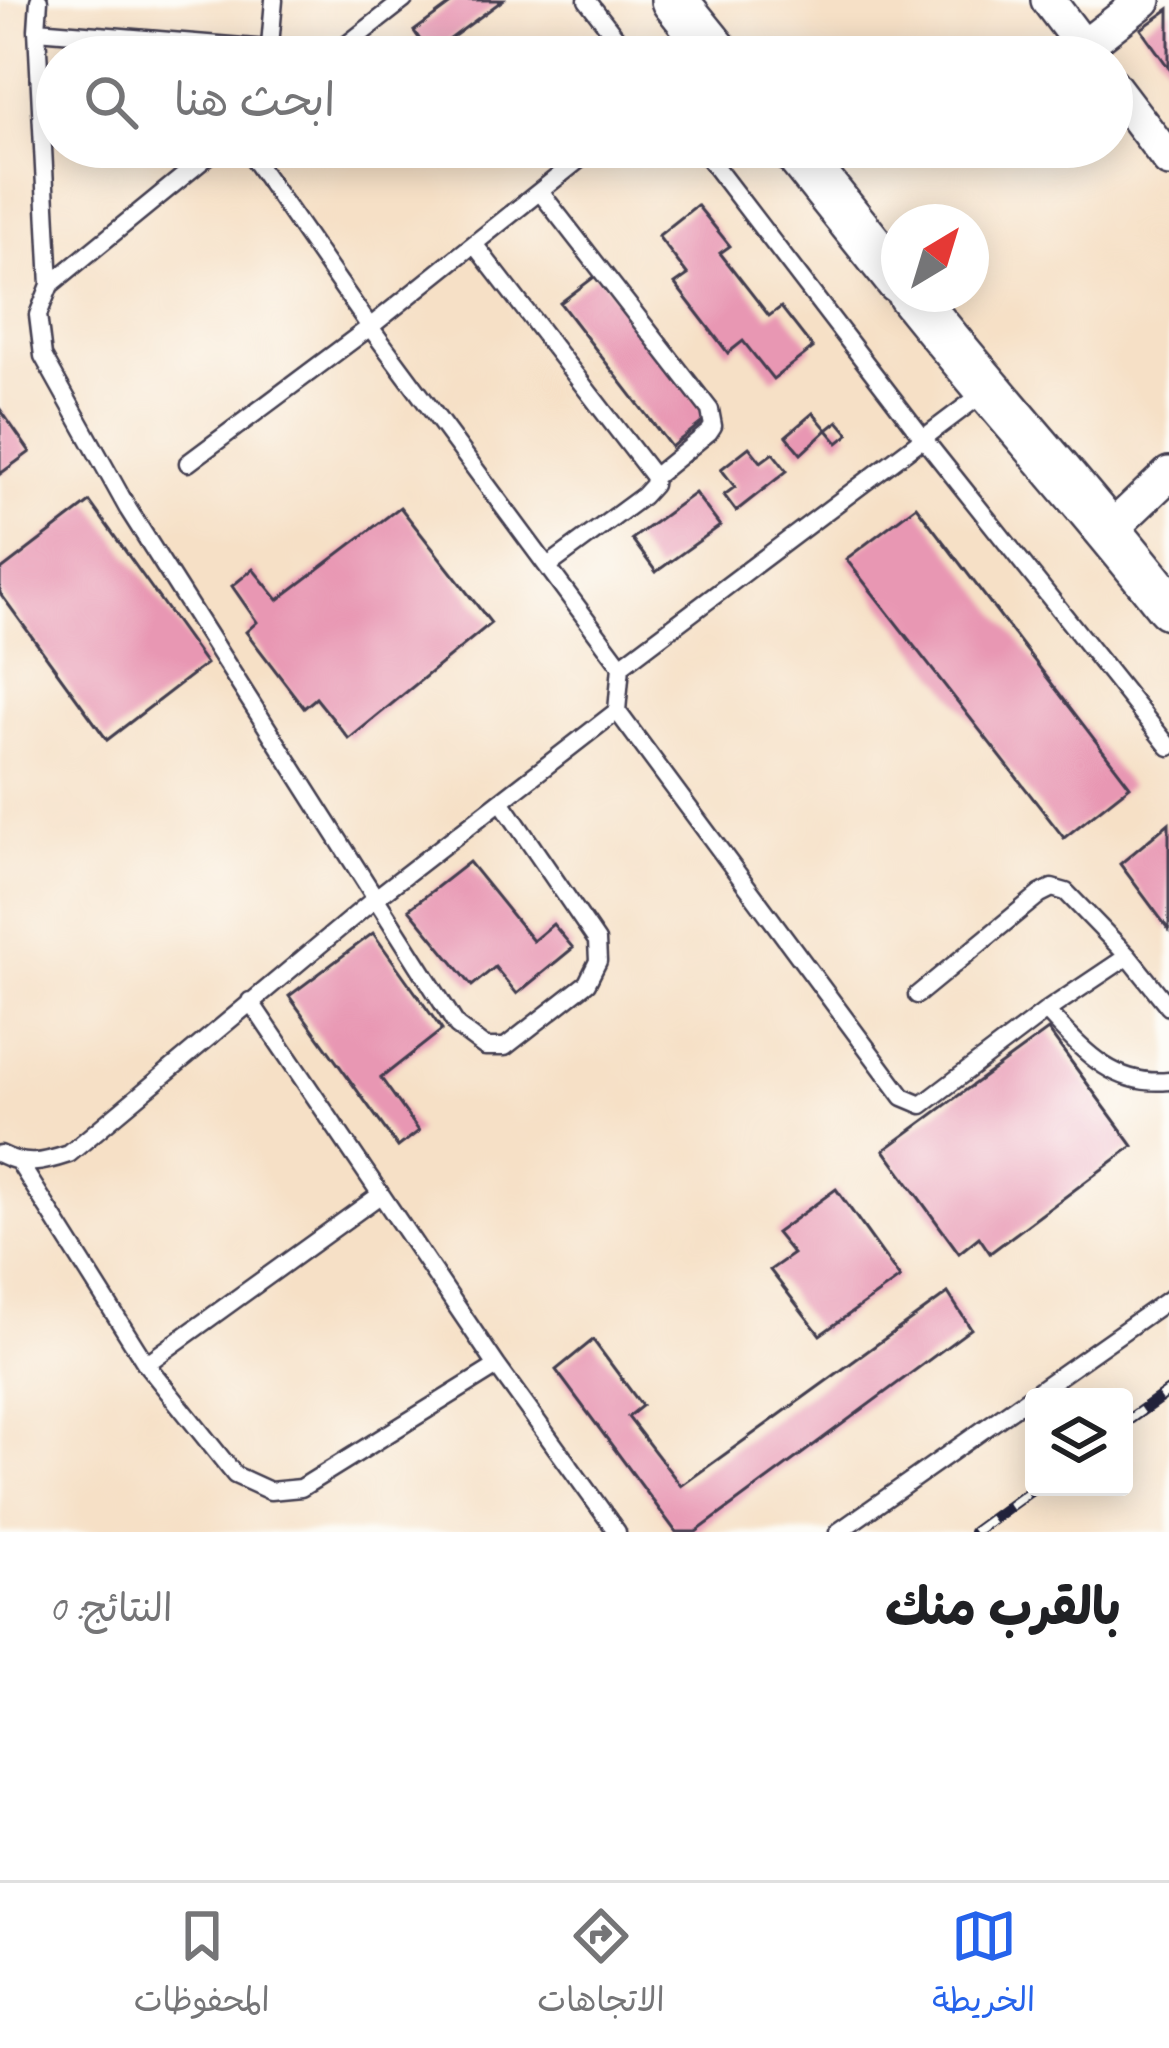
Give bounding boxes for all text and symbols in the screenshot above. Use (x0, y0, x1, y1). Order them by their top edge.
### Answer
search box (36, 36, 1133, 168)
icon: search (78, 69, 144, 135)
text: ابحث هنا (174, 72, 335, 129)
north arrow (881, 204, 989, 312)
map controls (1025, 1388, 1133, 1496)
button: layers (1025, 1388, 1133, 1496)
text: بالقرب منك (885, 1575, 1121, 1639)
text: النتائج: 0 (48, 1584, 173, 1633)
tab: المحفوظات (134, 1903, 270, 2029)
tab: الاتجاهات (537, 1903, 665, 2029)
tab: الخريطة (932, 1903, 1035, 2029)

